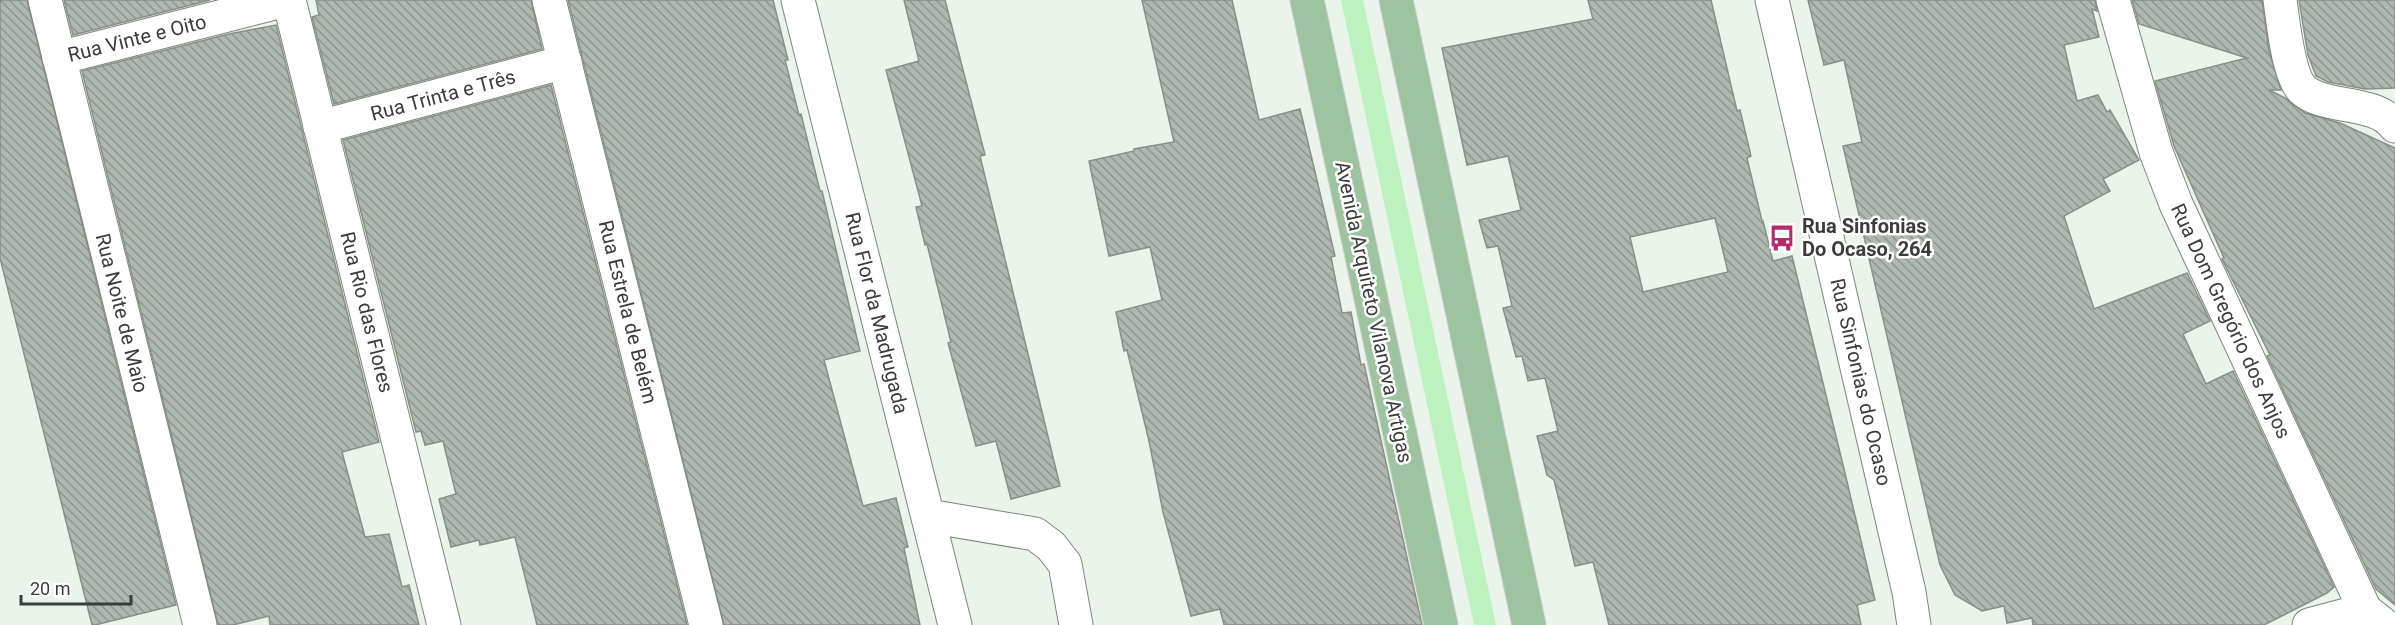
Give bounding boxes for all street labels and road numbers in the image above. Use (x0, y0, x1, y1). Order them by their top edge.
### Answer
street label: Rua Vinte e Oito (65, 9, 209, 67)
street label: Rua Trinta e Três (368, 64, 518, 126)
street label: Avenida Arquiteto Vilanova Artigas (1330, 159, 1418, 465)
street label: Rua Dom Gregório dos Anjos (2166, 200, 2296, 442)
street label: Rua Flor da Madrugada (840, 210, 914, 416)
street label: Rua Estrela de Belém (594, 218, 662, 406)
street label: Rua Rio das Flores (335, 229, 399, 395)
street label: Rua Noite de Maio (91, 231, 153, 395)
street label: Rua Sinfonias do Ocaso (1825, 276, 1897, 488)

